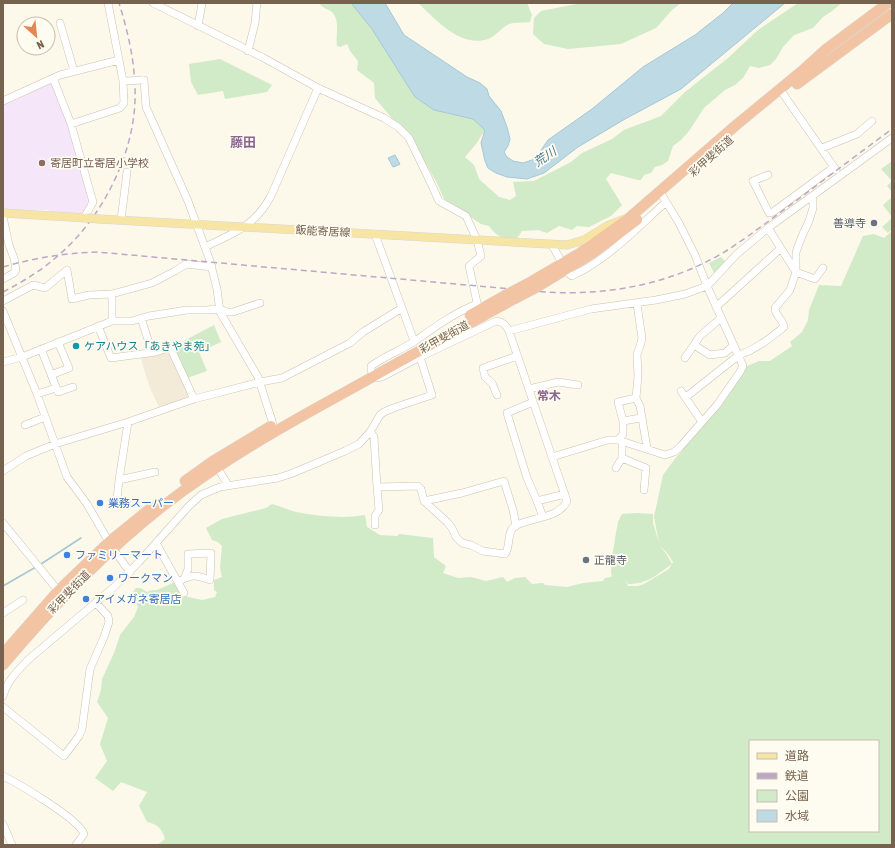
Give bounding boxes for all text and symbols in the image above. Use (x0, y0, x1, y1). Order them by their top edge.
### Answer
north arrow (16, 16, 56, 56)
text: N (35, 38, 46, 52)
street label: 彩甲斐街道 (687, 133, 735, 179)
district label: 藤田 (230, 135, 256, 150)
water label: 荒川 (531, 143, 561, 170)
place label: 寄居町立寄居小学校 (50, 157, 149, 169)
marker: 寄居町立寄居小学校 (37, 158, 47, 168)
place label: 善導寺 (833, 217, 866, 229)
marker: 善導寺 (869, 218, 879, 228)
street label: 飯能寄居線 (295, 224, 351, 238)
street label: 彩甲斐街道 (417, 318, 471, 356)
place label: ケアハウス「あきやま苑」 (84, 340, 216, 352)
marker: ケアハウス「あきやま苑」 (71, 341, 81, 351)
district label: 常木 (537, 389, 561, 403)
place label: 業務スーパー (108, 497, 174, 509)
marker: 業務スーパー (95, 498, 105, 508)
place label: ファミリーマート (75, 549, 163, 561)
marker: ファミリーマート (62, 550, 72, 560)
place label: 正龍寺 (594, 554, 627, 566)
marker: 正龍寺 (581, 555, 591, 565)
street label: 彩甲斐街道 (46, 568, 92, 616)
place label: ワークマン (118, 572, 173, 584)
marker: ワークマン (105, 573, 115, 583)
place label: アイメガネ寄居店 (94, 593, 181, 605)
marker: アイメガネ寄居店 (81, 594, 91, 604)
legend (749, 740, 879, 832)
text: 道路 (785, 749, 809, 763)
text: 鉄道 (785, 769, 809, 783)
text: 公園 (785, 789, 809, 803)
text: 水域 (785, 809, 809, 823)

